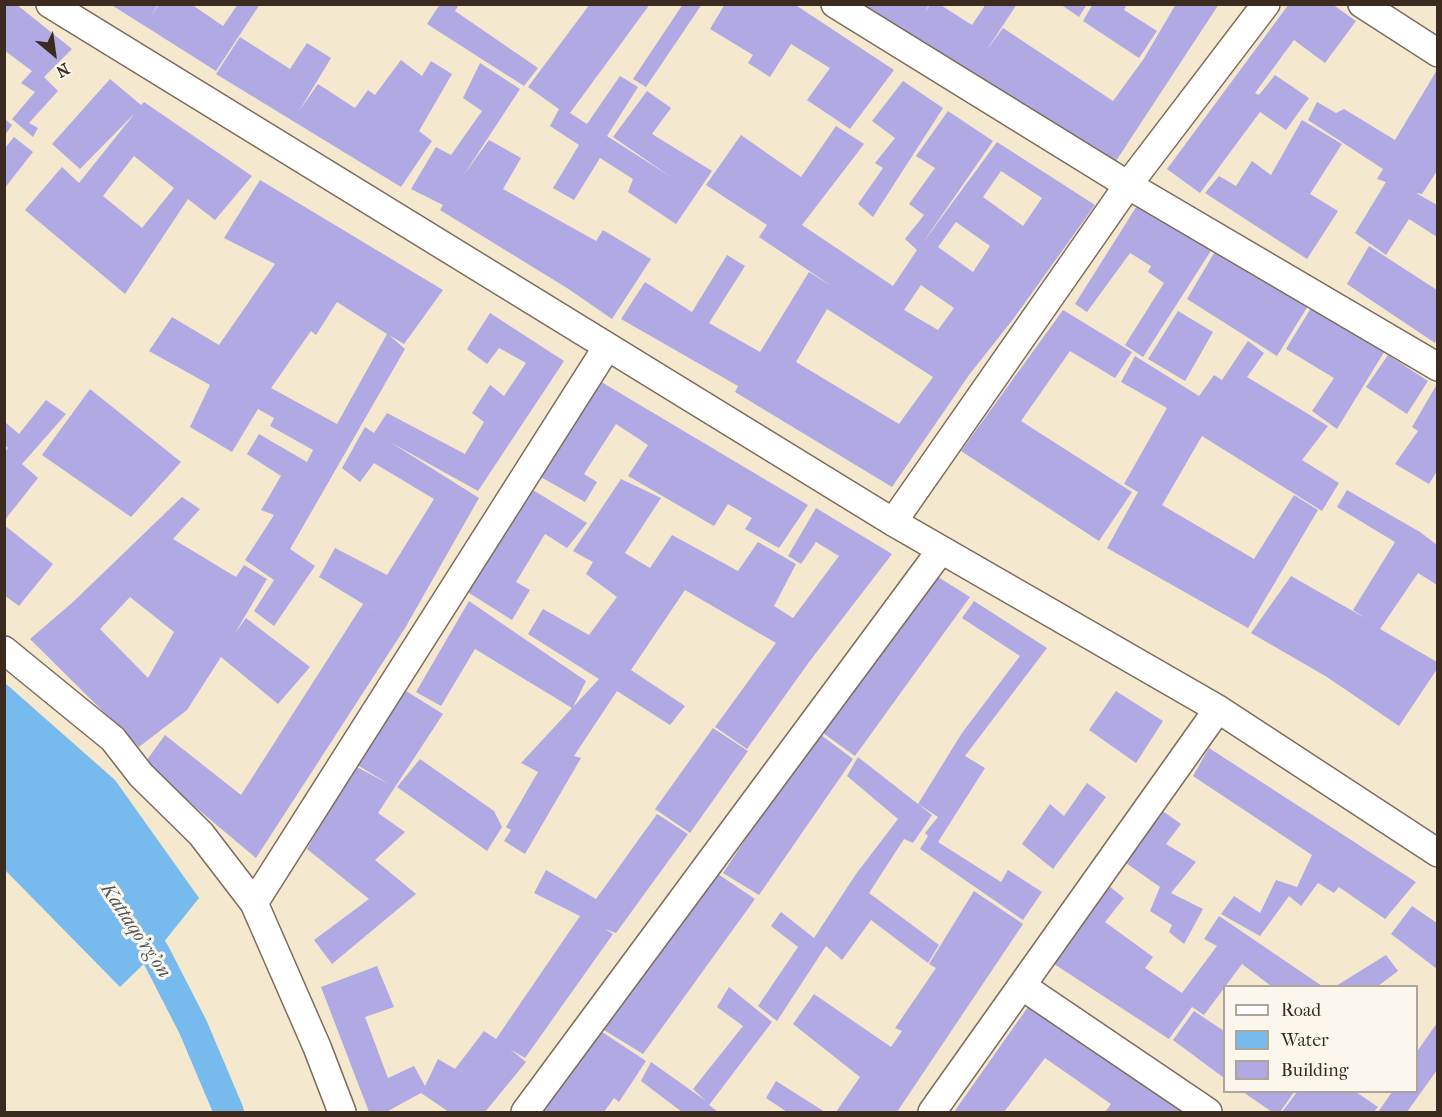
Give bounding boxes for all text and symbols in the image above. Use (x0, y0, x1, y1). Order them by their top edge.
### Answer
north arrow (24, 24, 84, 84)
text: N (53, 59, 73, 81)
water label: Kattaqo'rg'on (94, 879, 176, 983)
legend (1223, 985, 1418, 1093)
text: Road (1281, 1000, 1321, 1021)
text: Water (1281, 1030, 1329, 1051)
text: Building (1281, 1060, 1348, 1081)

